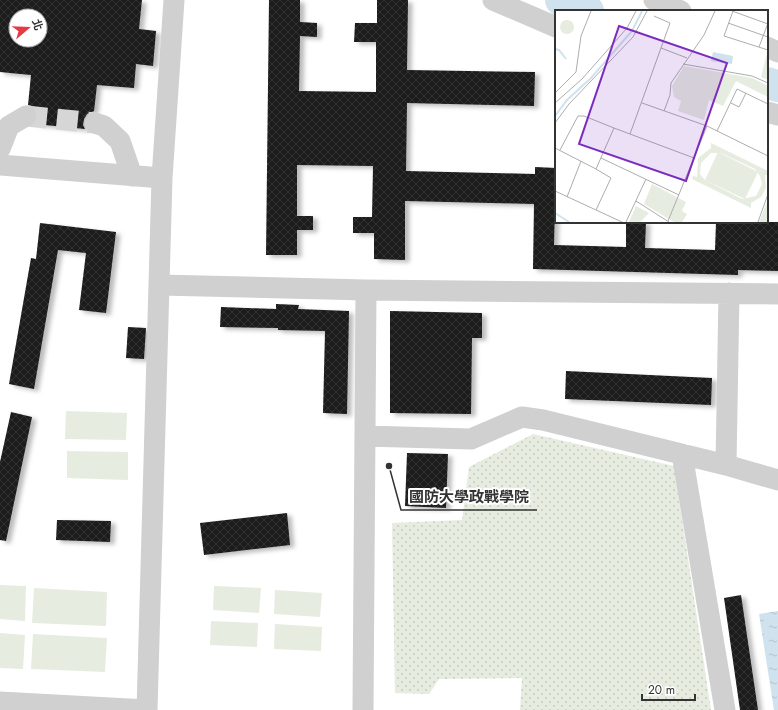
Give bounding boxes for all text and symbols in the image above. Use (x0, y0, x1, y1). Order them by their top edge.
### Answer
north arrow (8, 8, 48, 48)
inset map (555, 10, 768, 223)
text: 北 (28, 17, 47, 33)
callout: 國防大學政戰學院 (401, 483, 537, 510)
text: 國防大學政戰學院 (409, 486, 529, 508)
scale bar (642, 676, 695, 702)
text: 20 m (648, 681, 675, 699)

